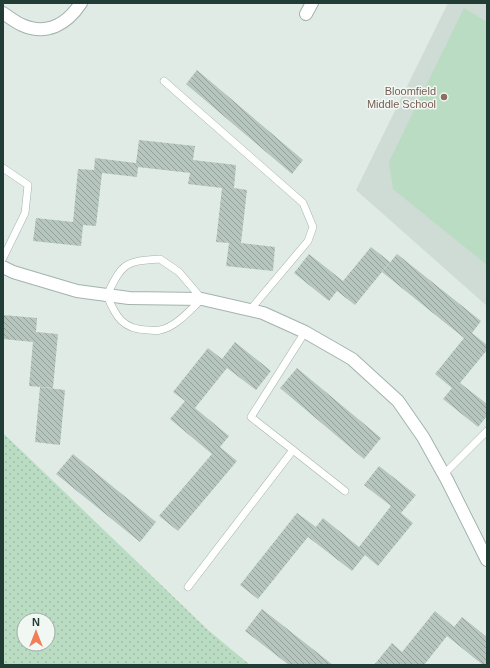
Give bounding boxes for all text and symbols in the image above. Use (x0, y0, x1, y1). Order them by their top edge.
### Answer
place label: Bloomfield Middle School (367, 85, 436, 110)
marker: Bloomfield Middle School (439, 92, 449, 102)
north arrow (16, 612, 56, 652)
text: N (32, 616, 40, 628)

